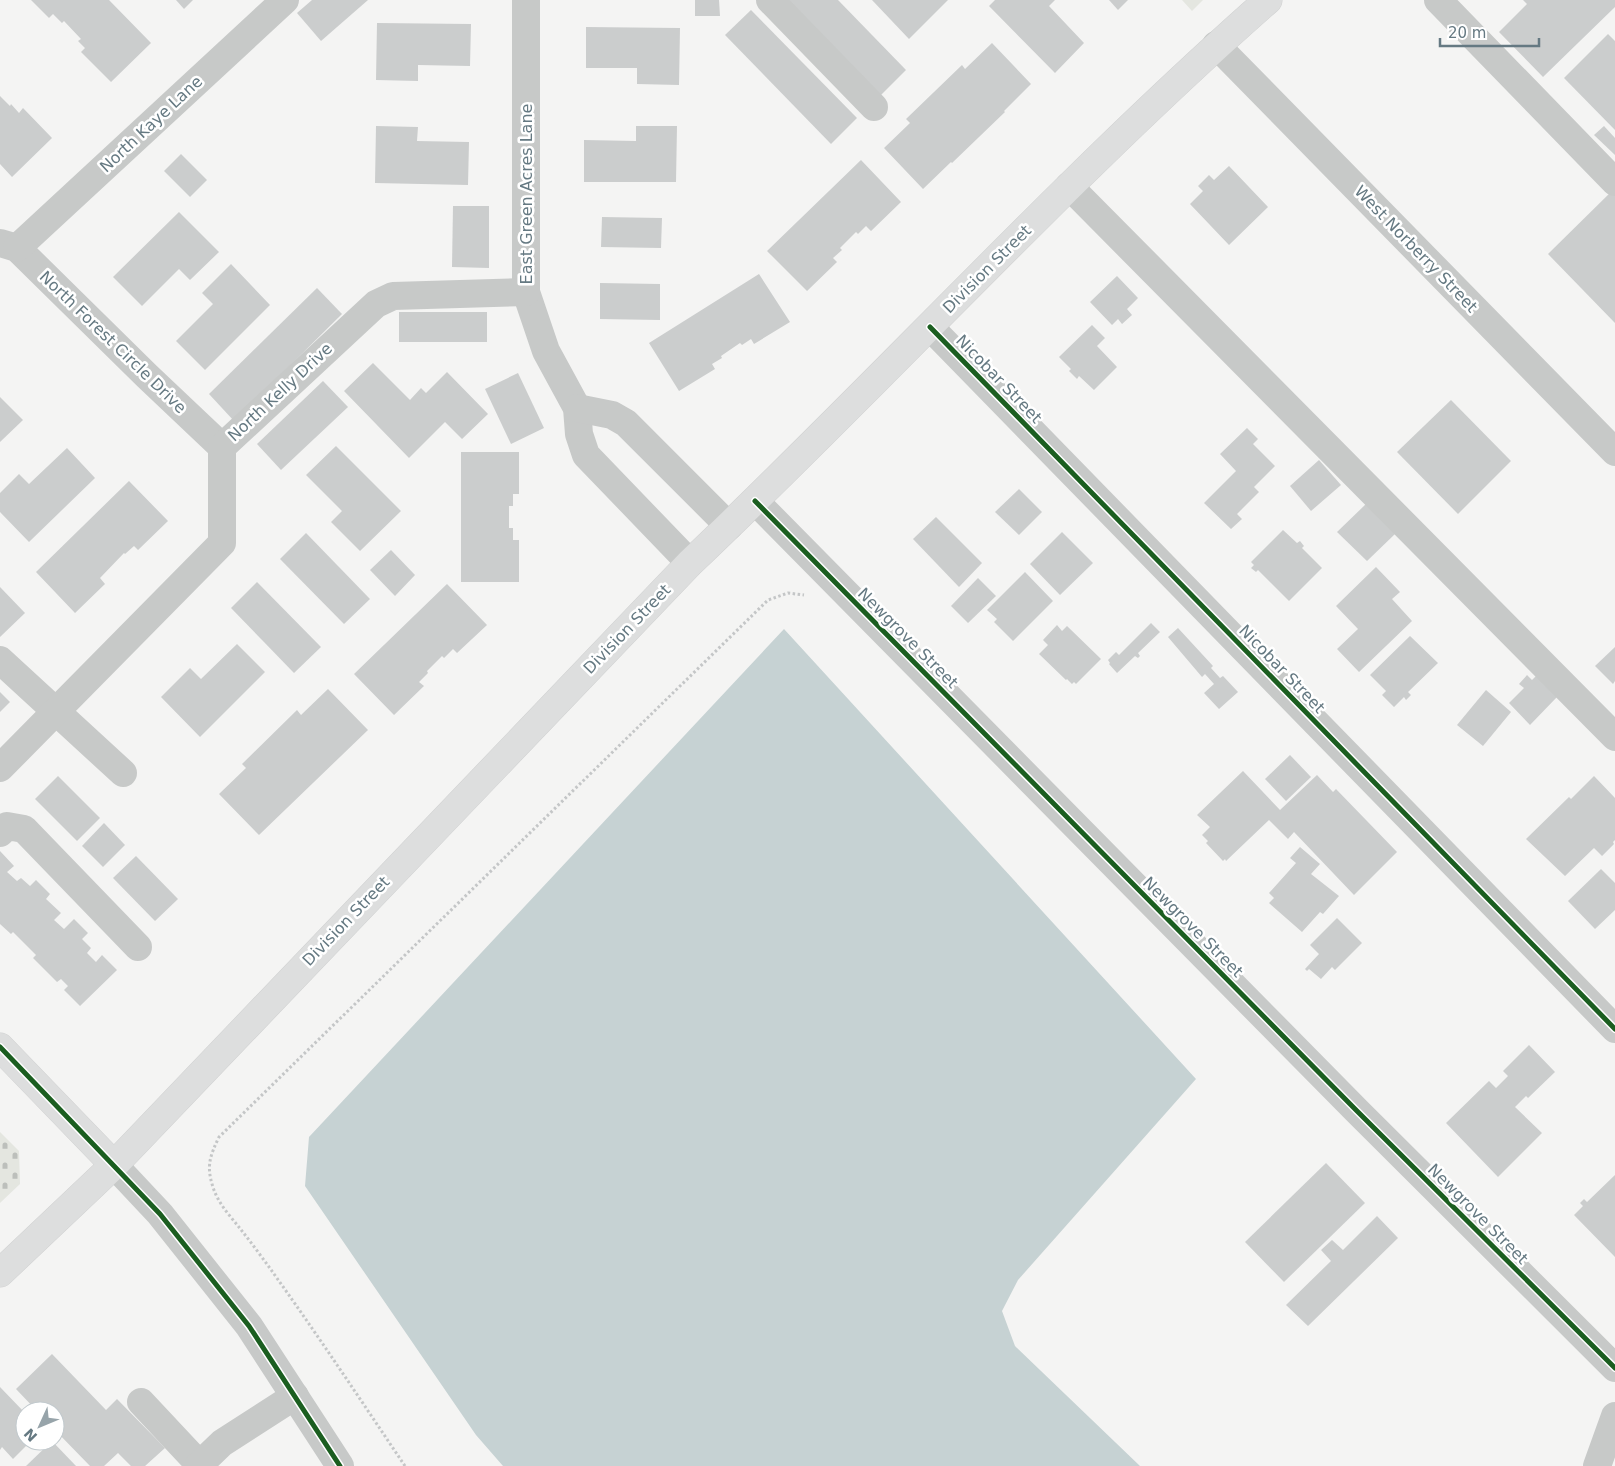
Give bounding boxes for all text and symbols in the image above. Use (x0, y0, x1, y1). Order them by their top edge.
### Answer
scale bar (1440, 15, 1539, 47)
text: 20 m (1448, 24, 1486, 42)
street label: North Kaye Lane (96, 72, 206, 176)
street label: East Green Acres Lane (517, 104, 536, 284)
street label: West Norberry Street (1351, 182, 1481, 316)
street label: Division Street (939, 221, 1035, 317)
street label: North Forest Circle Drive (36, 267, 190, 417)
street label: Nicobar Street (952, 331, 1046, 427)
street label: North Kelly Drive (224, 339, 336, 445)
street label: Division Street (579, 580, 675, 678)
street label: Newgrove Street (854, 584, 962, 692)
street label: Nicobar Street (1235, 621, 1329, 717)
street label: Division Street (298, 872, 394, 970)
street label: Newgrove Street (1139, 873, 1247, 981)
street label: Newgrove Street (1424, 1160, 1532, 1268)
north arrow (15, 1401, 65, 1451)
text: N (21, 1425, 40, 1445)

